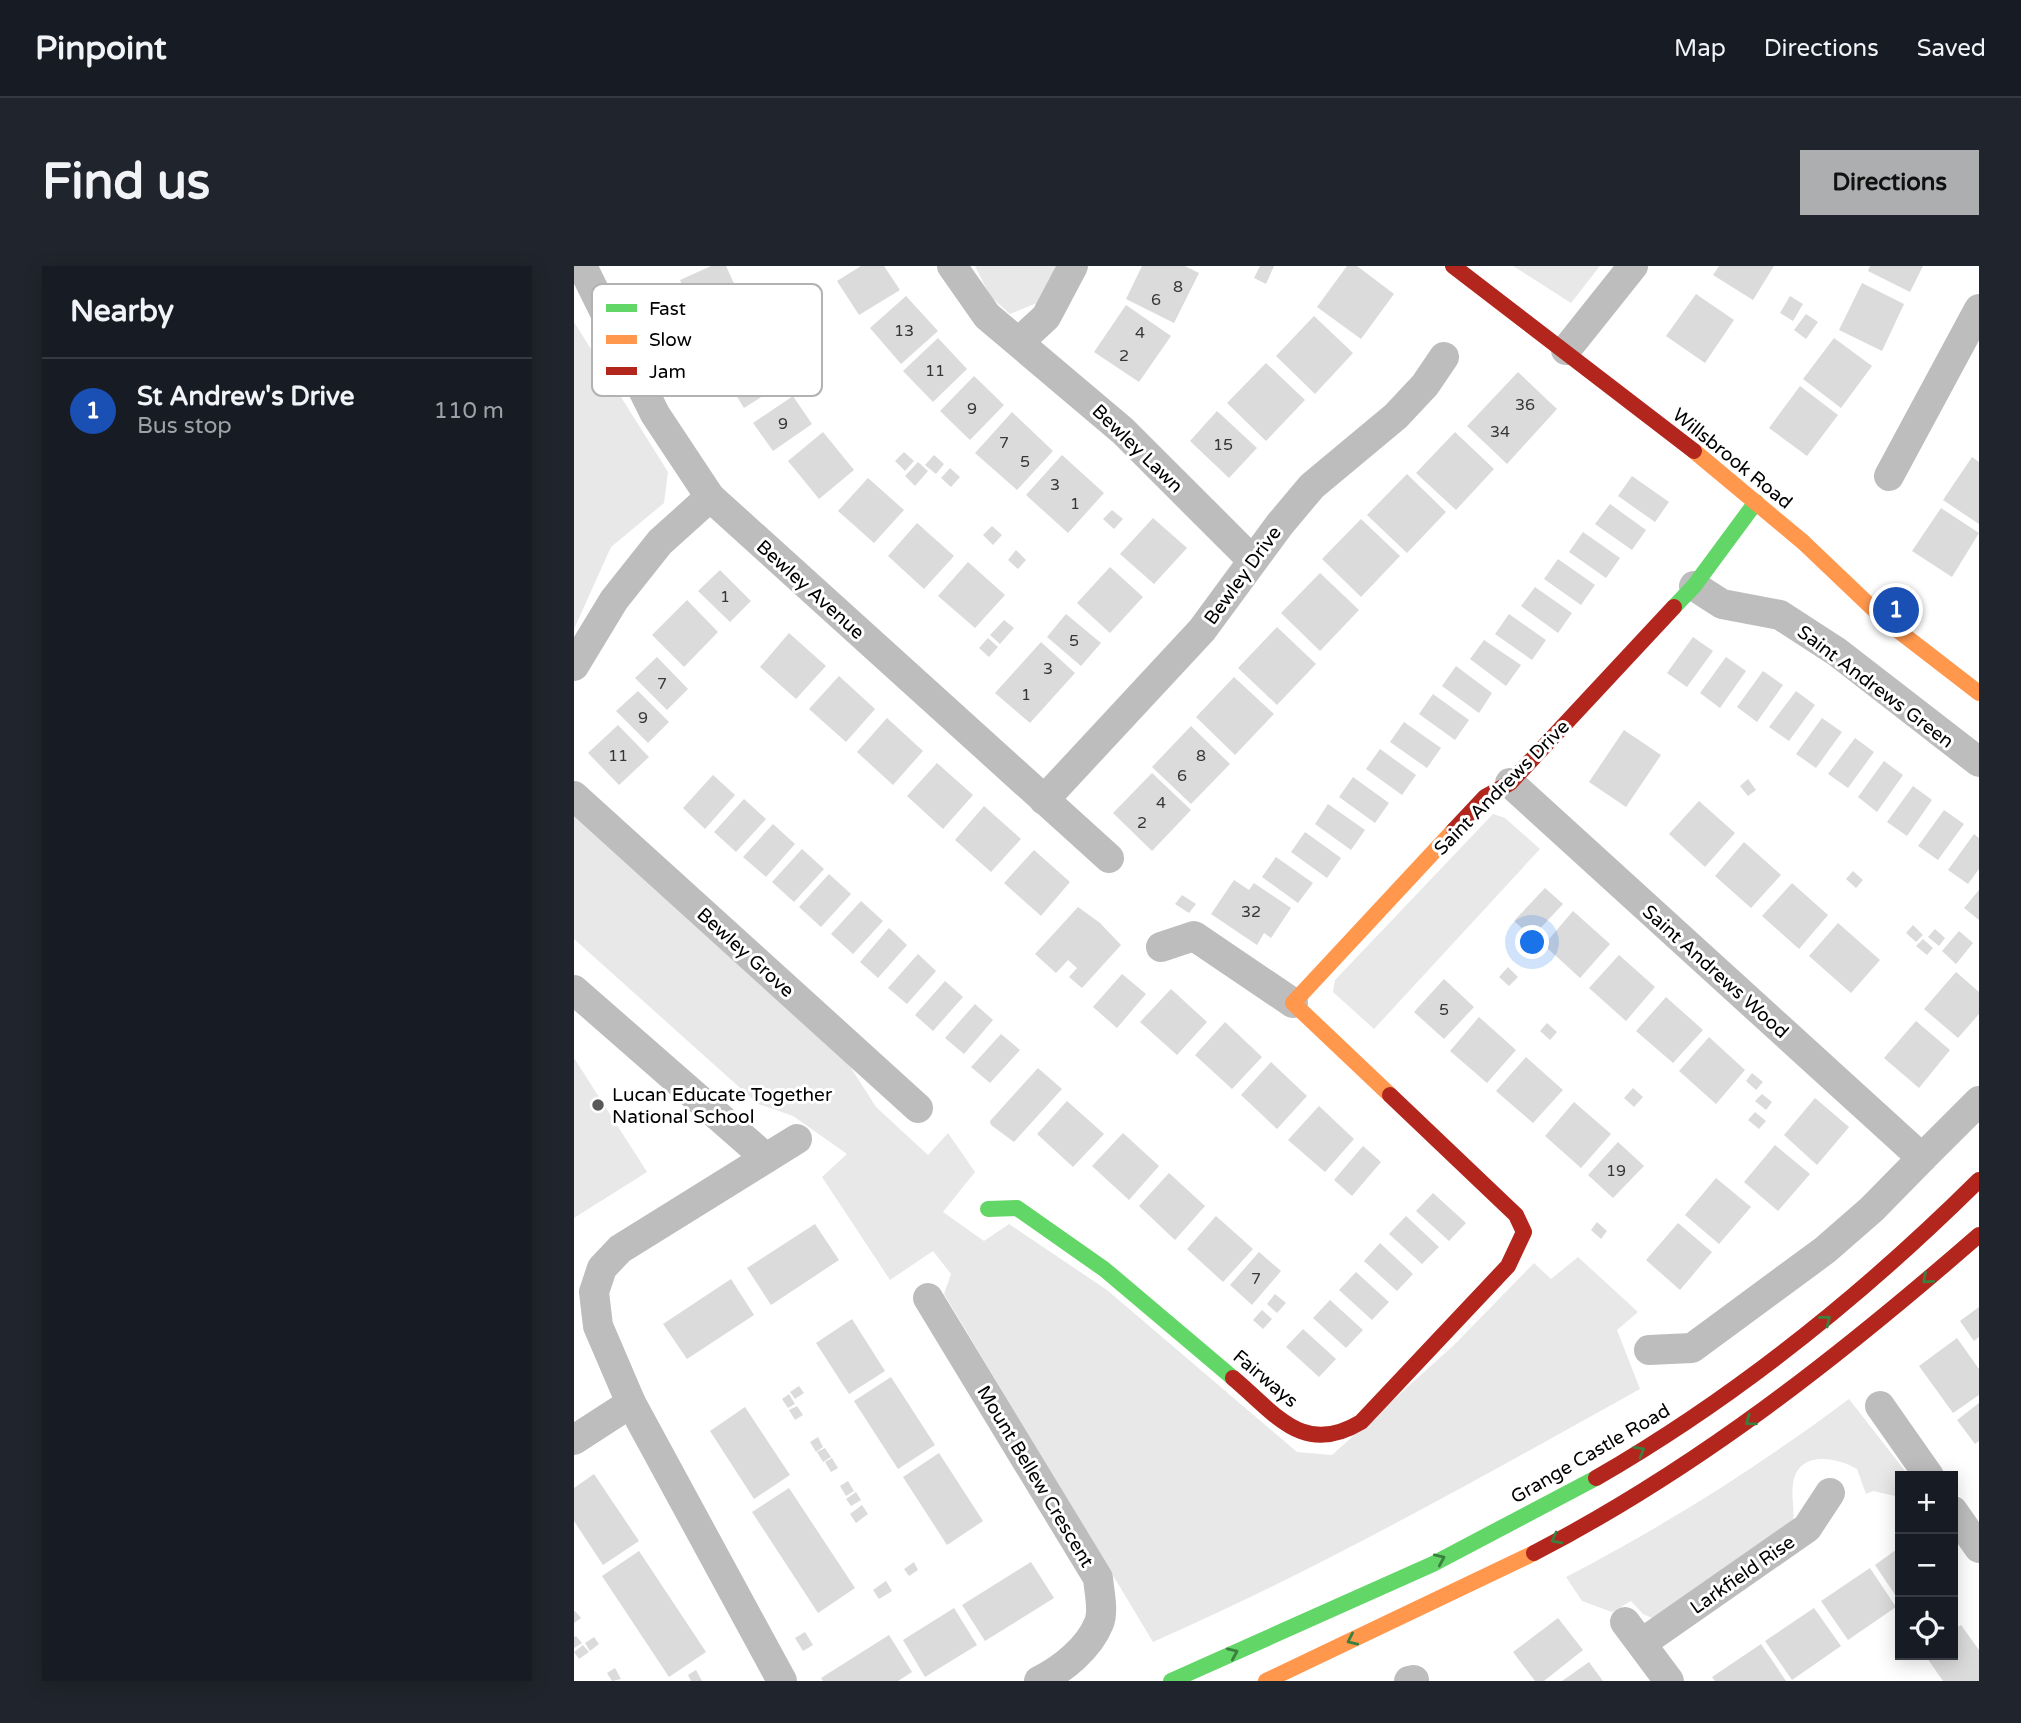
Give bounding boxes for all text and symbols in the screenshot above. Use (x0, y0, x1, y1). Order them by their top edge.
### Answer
text: Pinpoint (35, 29, 167, 68)
text: Map (1674, 34, 1726, 63)
text: Directions (1764, 34, 1879, 63)
text: Saved (1917, 34, 1986, 63)
button: Directions (1800, 150, 1979, 215)
text: Find us (42, 153, 210, 212)
house number: 8 (1173, 277, 1183, 297)
legend (592, 284, 822, 396)
house number: 6 (1151, 290, 1161, 310)
text: Nearby (70, 293, 174, 330)
text: Fast (649, 298, 686, 320)
house number: 13 (894, 321, 914, 341)
house number: 4 (1135, 323, 1145, 343)
text: Slow (649, 329, 692, 351)
house number: 2 (1119, 346, 1129, 366)
text: Jam (649, 361, 686, 383)
house number: 11 (925, 361, 945, 381)
text: St Andrew's Drive (137, 381, 354, 412)
house number: 36 (1515, 395, 1535, 415)
text: 1 (86, 397, 100, 425)
text: 110 m (434, 397, 504, 425)
house number: 9 (967, 399, 977, 419)
street label: Bewley Lawn (1087, 400, 1187, 497)
street label: Willsbrook Road (1668, 404, 1797, 514)
text: Bus stop (137, 412, 232, 440)
house number: 9 (778, 414, 788, 434)
house number: 34 (1490, 422, 1510, 442)
house number: 7 (999, 433, 1009, 453)
house number: 15 (1213, 435, 1233, 455)
house number: 5 (1020, 452, 1030, 472)
house number: 3 (1050, 475, 1060, 495)
house number: 1 (1070, 494, 1080, 514)
street label: Bewley Drive (1200, 522, 1286, 629)
street label: Bewley Avenue (752, 536, 869, 644)
pin: 1 (1873, 584, 1919, 636)
house number: 1 (720, 587, 730, 607)
street label: Saint Andrews Green (1793, 621, 1958, 753)
house number: 5 (1069, 631, 1079, 651)
house number: 3 (1043, 659, 1053, 679)
house number: 7 (657, 674, 667, 694)
house number: 1 (1021, 685, 1031, 705)
house number: 9 (638, 708, 648, 728)
street label: Saint Andrews Drive (1430, 716, 1574, 860)
house number: 11 (608, 746, 628, 766)
house number: 8 (1196, 746, 1206, 766)
house number: 6 (1177, 766, 1187, 786)
house number: 4 (1156, 793, 1166, 813)
house number: 2 (1137, 813, 1147, 833)
street label: Saint Andrews Wood (1638, 901, 1793, 1043)
house number: 32 (1241, 902, 1261, 922)
street label: Bewley Grove (692, 903, 798, 1002)
your location (1515, 925, 1549, 959)
house number: 5 (1439, 1000, 1449, 1020)
place label: Lucan Educate Together National School (612, 1084, 833, 1128)
marker: Lucan Educate Together National School (590, 1097, 606, 1113)
house number: 19 (1606, 1161, 1626, 1181)
house number: 7 (1251, 1269, 1261, 1289)
one-way arrow (1923, 1271, 1936, 1283)
one-way arrow (1818, 1316, 1831, 1328)
street label: Fairways (1229, 1345, 1302, 1412)
street label: Mount Bellew Crescent (972, 1382, 1098, 1571)
street label: Grange Castle Road (1507, 1399, 1674, 1508)
one-way arrow (1745, 1413, 1758, 1425)
one-way arrow (1633, 1446, 1646, 1459)
map controls (1895, 1471, 1958, 1660)
button: + (1895, 1471, 1958, 1534)
one-way arrow (1550, 1531, 1563, 1544)
street label: Larkfield Rise (1686, 1531, 1799, 1619)
button: − (1895, 1534, 1958, 1597)
one-way arrow (1433, 1553, 1446, 1567)
button: locate (1895, 1597, 1958, 1660)
one-way arrow (1347, 1632, 1359, 1646)
one-way arrow (1226, 1647, 1238, 1661)

